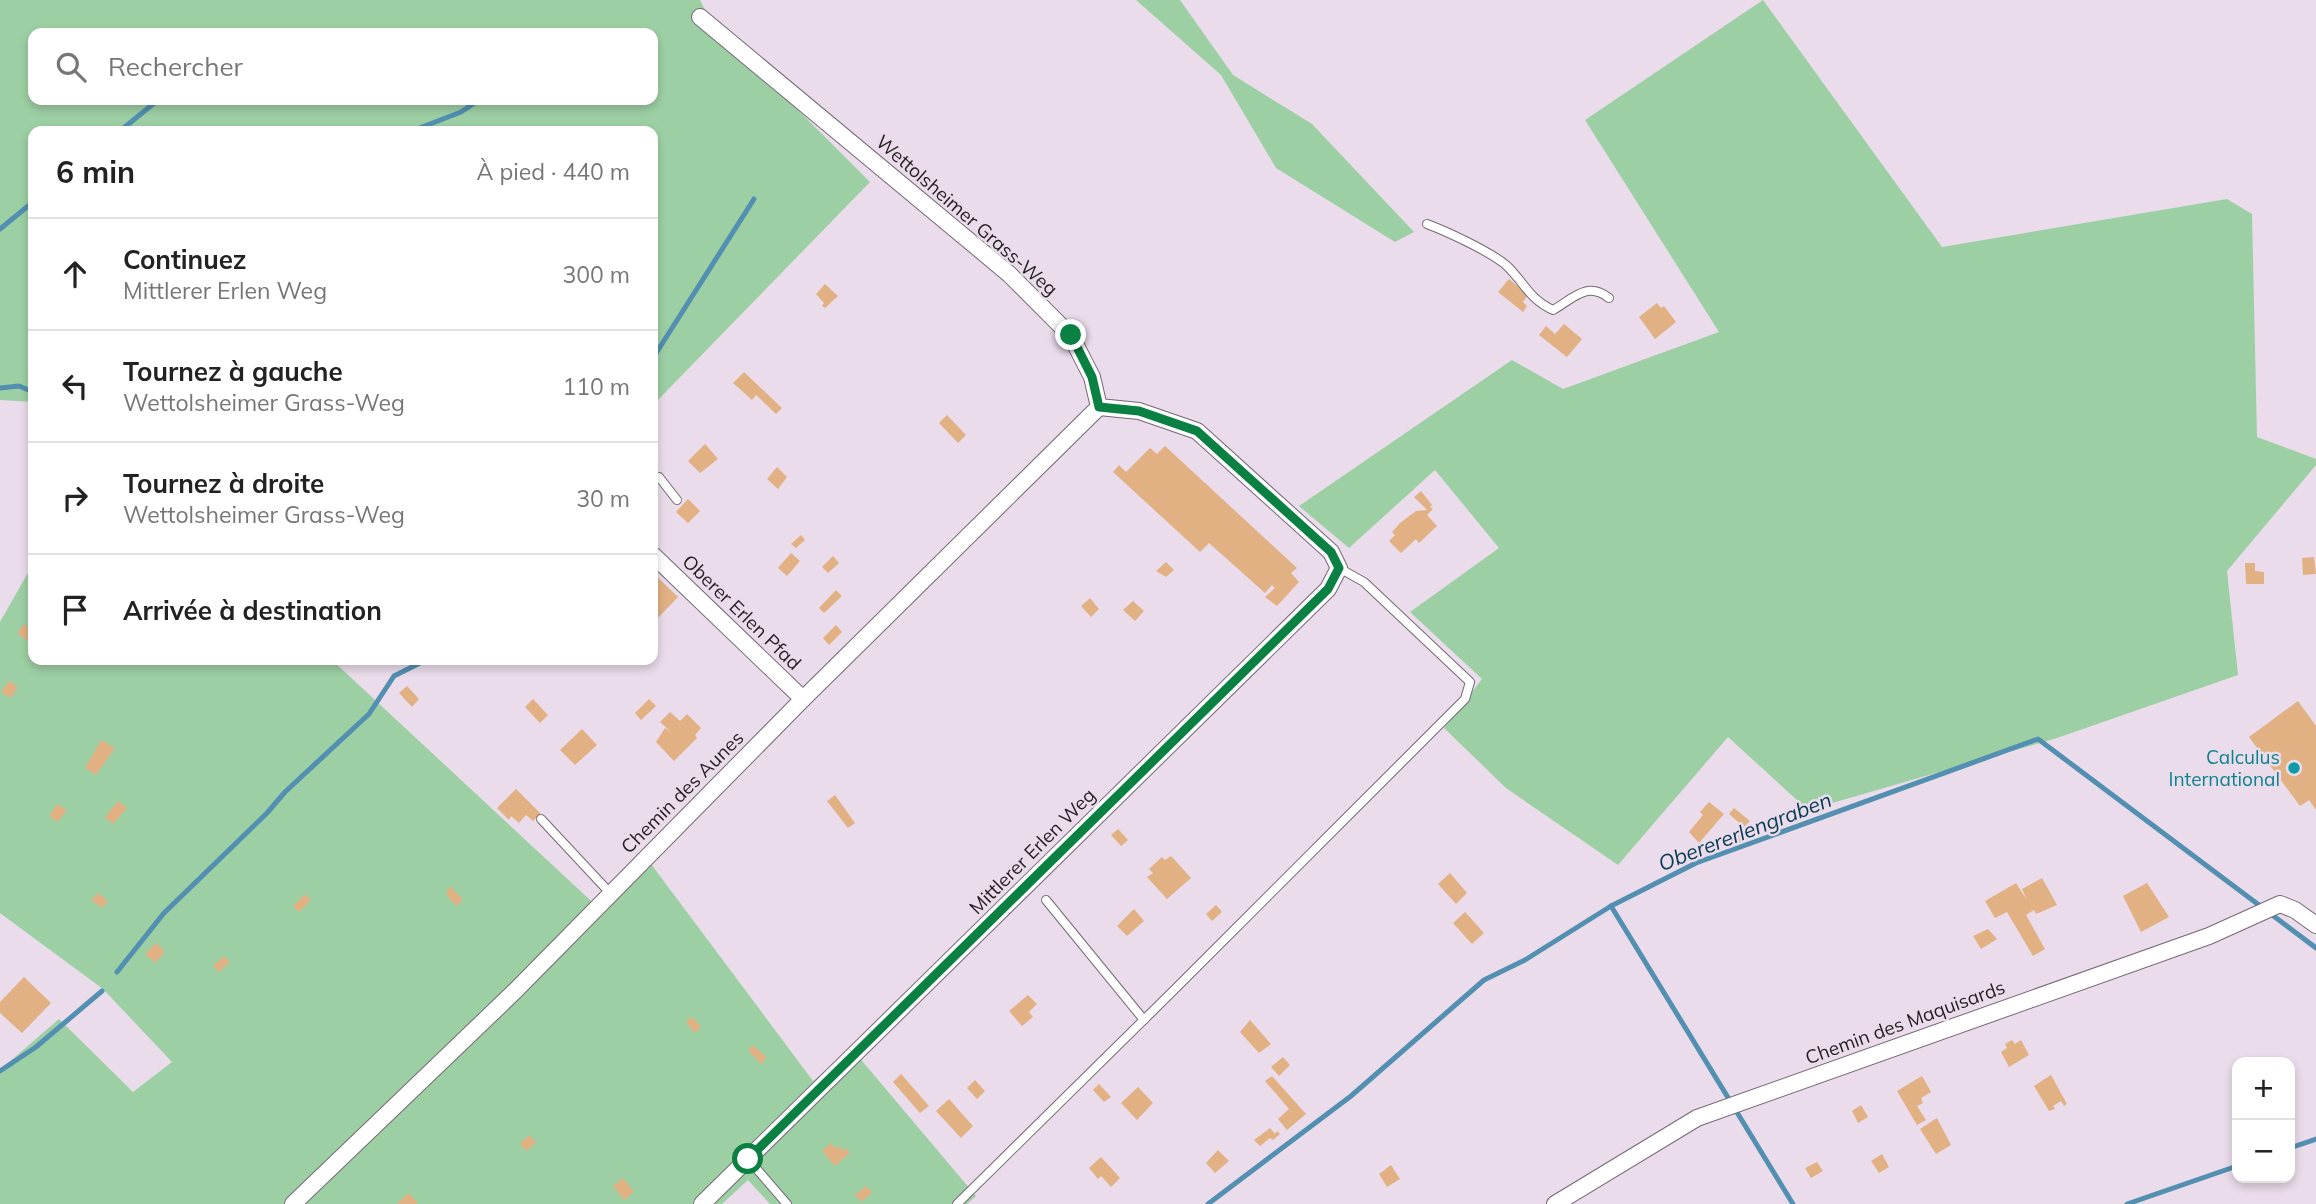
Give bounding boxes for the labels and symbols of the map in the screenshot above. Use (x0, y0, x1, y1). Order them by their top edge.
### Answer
street label: Wettolsheimer Grass-Weg (871, 130, 1063, 300)
route end (1055, 319, 1086, 350)
street label: Oberer Erlen Pfad (678, 549, 806, 675)
street label: Chemin des Aunes (616, 726, 748, 858)
place label: Calculus International (2169, 745, 2280, 791)
marker: Calculus International (2286, 760, 2302, 776)
street label: Mittlerer Erlen Weg (964, 783, 1100, 919)
water label: Oberererlengraben (1654, 786, 1835, 876)
street label: Chemin des Maquisards (1802, 975, 2008, 1069)
route start (732, 1143, 763, 1174)

